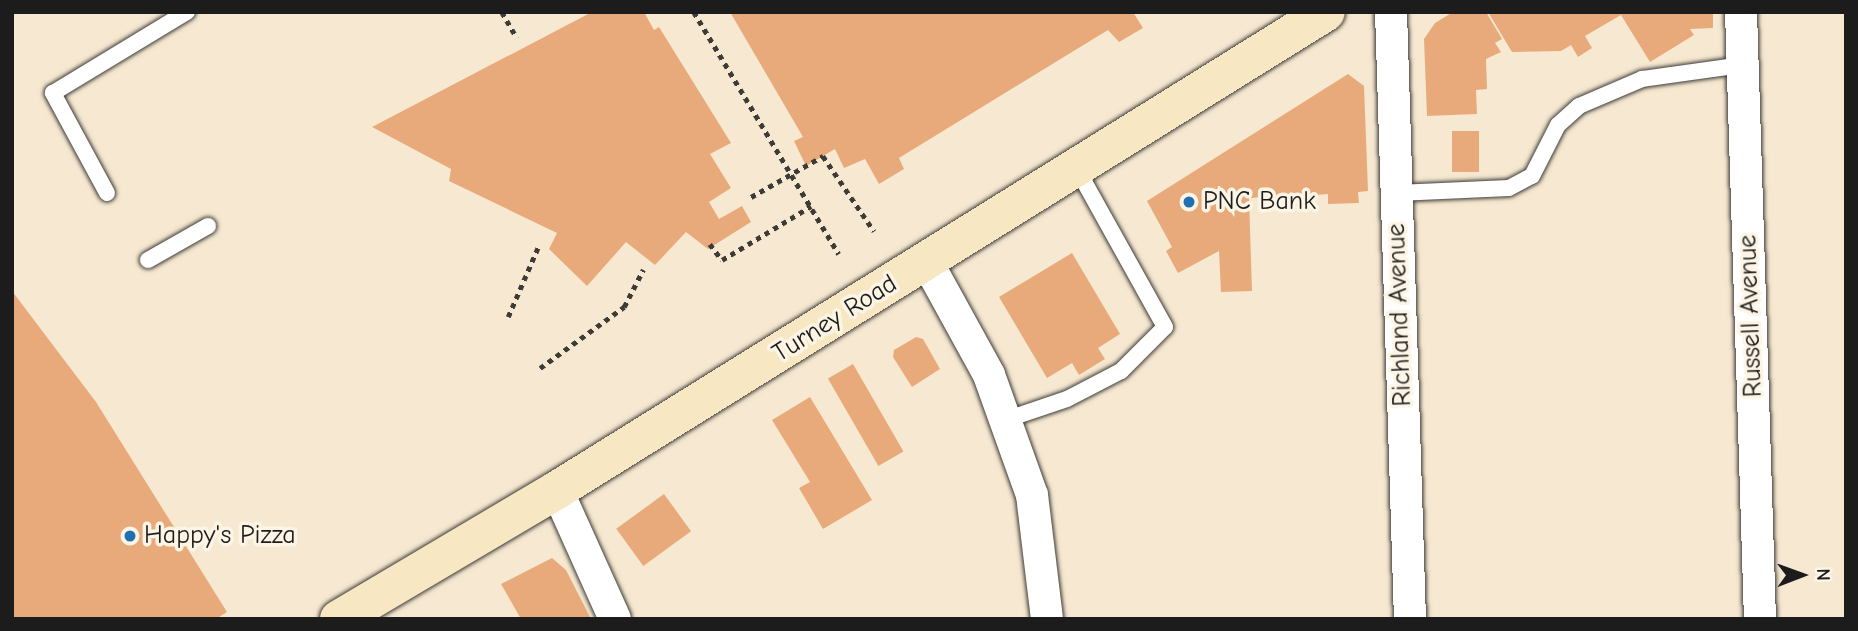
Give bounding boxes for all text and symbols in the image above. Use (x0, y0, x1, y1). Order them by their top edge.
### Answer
place label: PNC Bank (1203, 186, 1316, 218)
marker: PNC Bank (1181, 194, 1197, 210)
street label: Richland Avenue (1381, 223, 1419, 407)
street label: Russell Avenue (1733, 234, 1769, 398)
street label: Turney Road (767, 268, 903, 370)
place label: Happy's Pizza (144, 520, 296, 552)
marker: Happy's Pizza (122, 528, 138, 544)
north arrow (1767, 540, 1837, 610)
text: N (1812, 568, 1834, 581)

